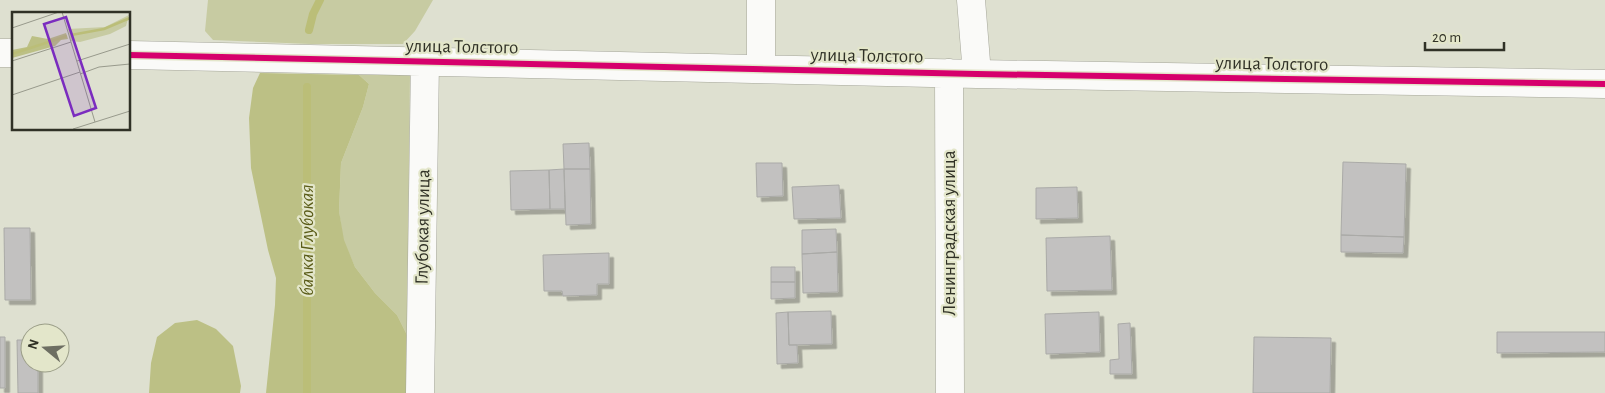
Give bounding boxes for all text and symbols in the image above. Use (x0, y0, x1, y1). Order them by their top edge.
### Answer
inset map (12, 12, 130, 130)
scale bar (1425, 20, 1504, 52)
text: 20 m (1432, 30, 1461, 45)
street label: улица Толстого (405, 37, 518, 57)
street label: улица Толстого (810, 46, 923, 66)
street label: улица Толстого (1215, 54, 1328, 74)
street label: Ленинградская улица (940, 150, 959, 316)
street label: Глубокая улица (412, 169, 434, 285)
water label: балка Глубокая (297, 184, 317, 296)
north arrow (20, 323, 70, 373)
text: N (25, 337, 42, 351)

